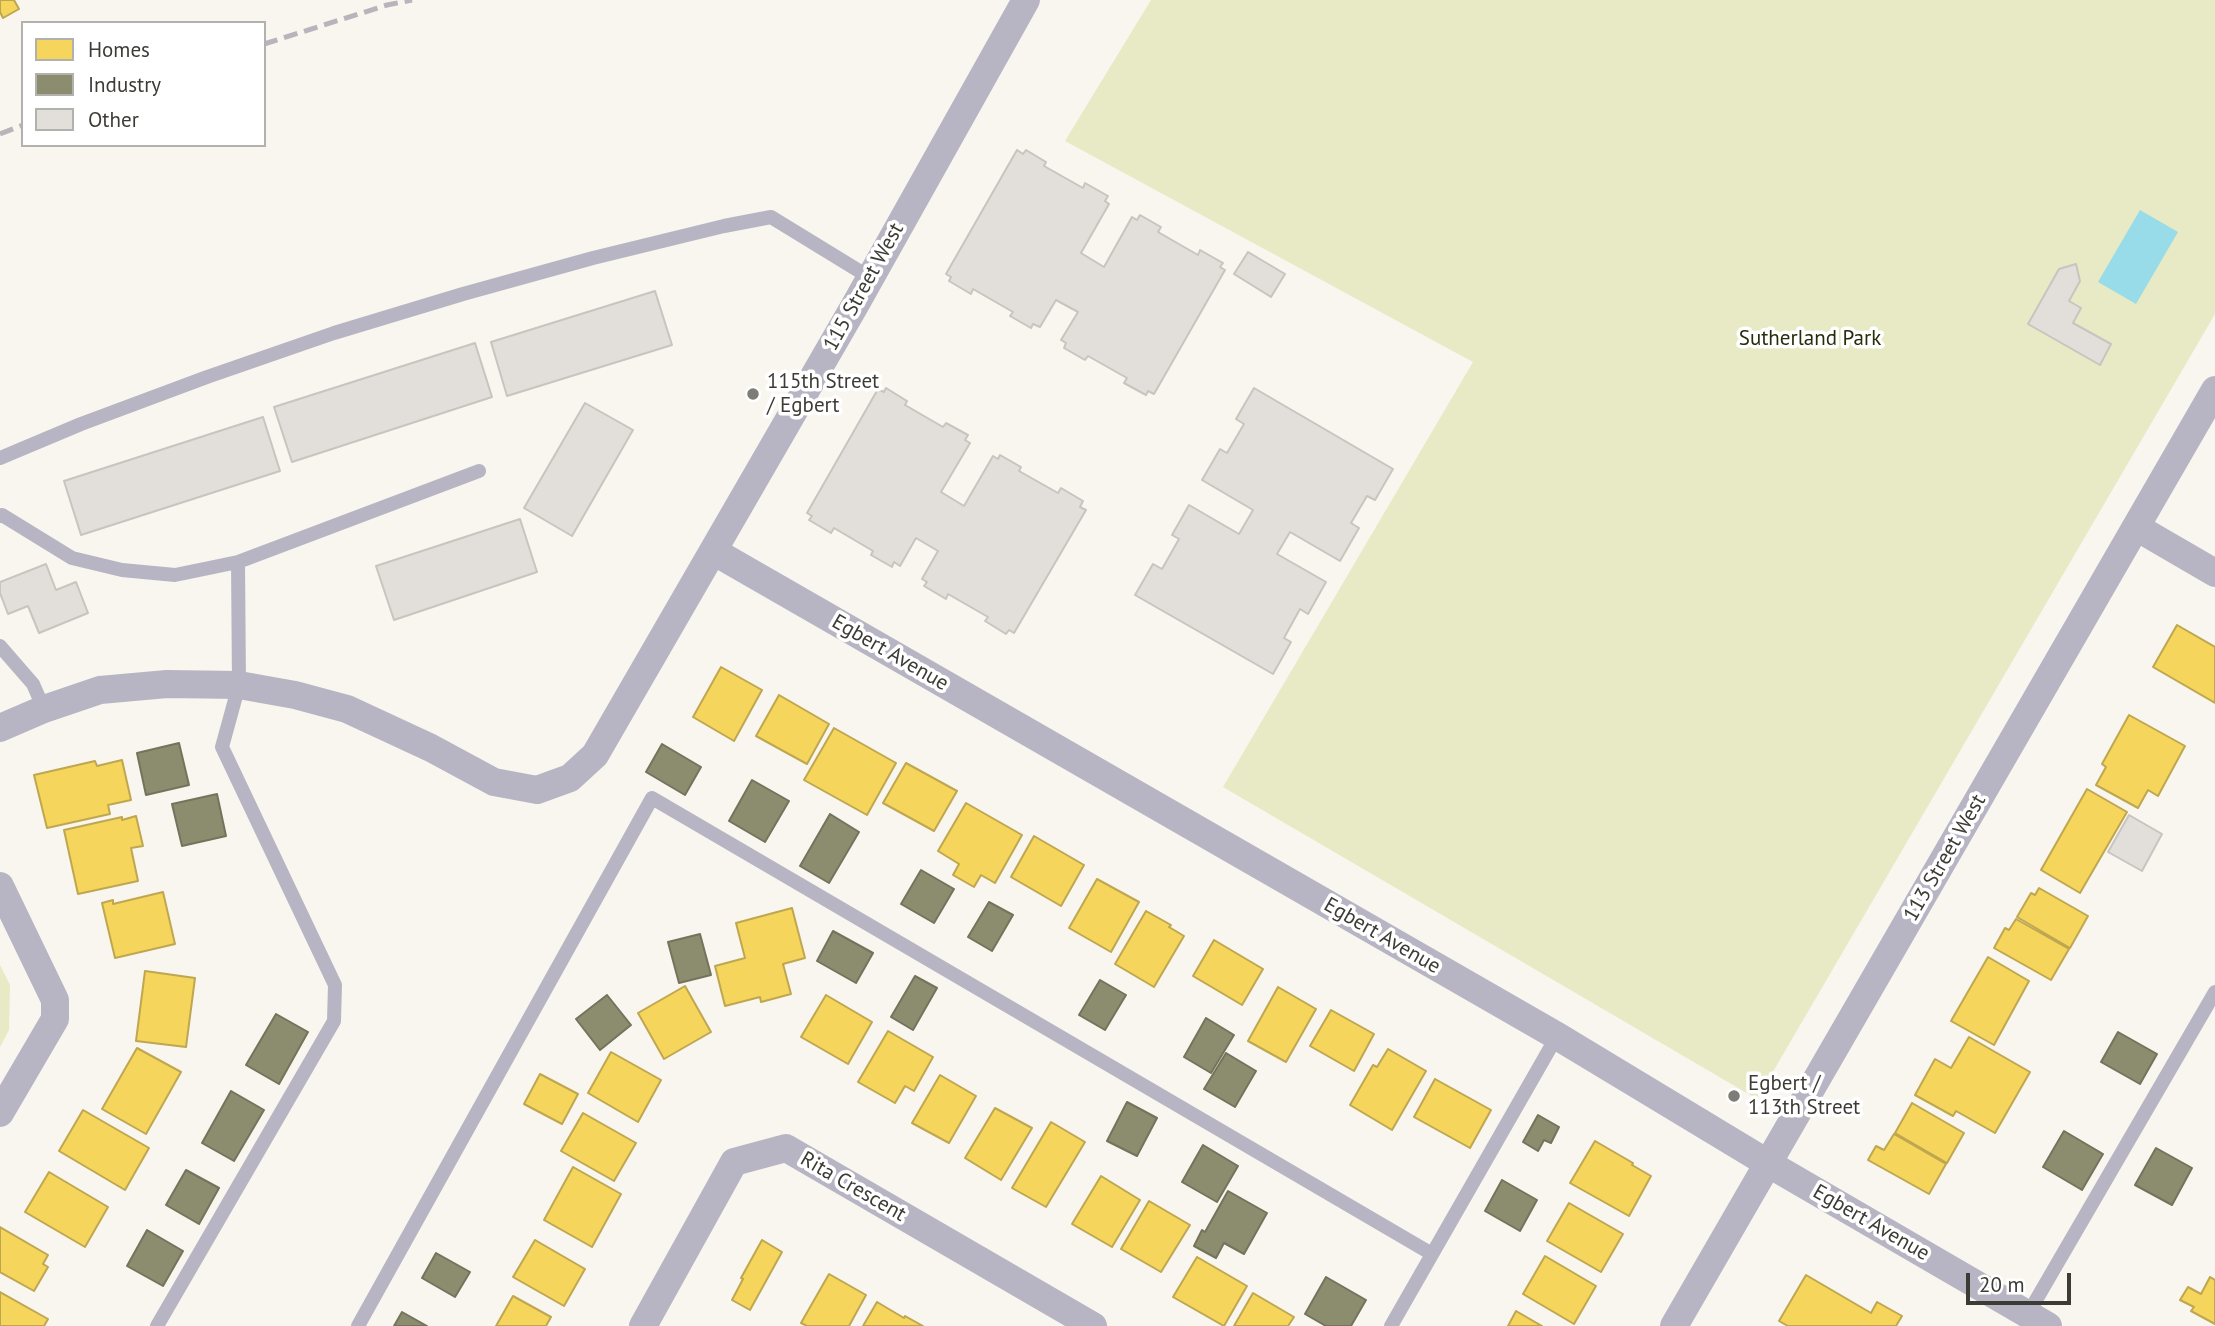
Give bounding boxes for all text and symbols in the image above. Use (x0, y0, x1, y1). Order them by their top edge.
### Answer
legend (21, 21, 266, 147)
text: Homes (88, 36, 150, 63)
text: Industry (88, 71, 161, 98)
text: Other (88, 106, 139, 133)
street label: 115 Street West (818, 219, 910, 355)
park label: Sutherland Park (1739, 326, 1881, 352)
place label: 115th Street / Egbert (767, 369, 879, 419)
marker: 115th Street / Egbert (745, 386, 761, 402)
street label: Egbert Avenue (827, 609, 953, 697)
street label: 113 Street West (1899, 790, 1991, 926)
street label: Egbert Avenue (1319, 892, 1445, 980)
place label: Egbert / 113th Street (1748, 1071, 1860, 1121)
marker: Egbert / 113th Street (1726, 1088, 1742, 1104)
street label: Rita Crescent (796, 1147, 910, 1227)
street label: Egbert Avenue (1808, 1179, 1934, 1267)
scale bar (1970, 1260, 2075, 1304)
text: 20 m (1979, 1271, 2025, 1298)

